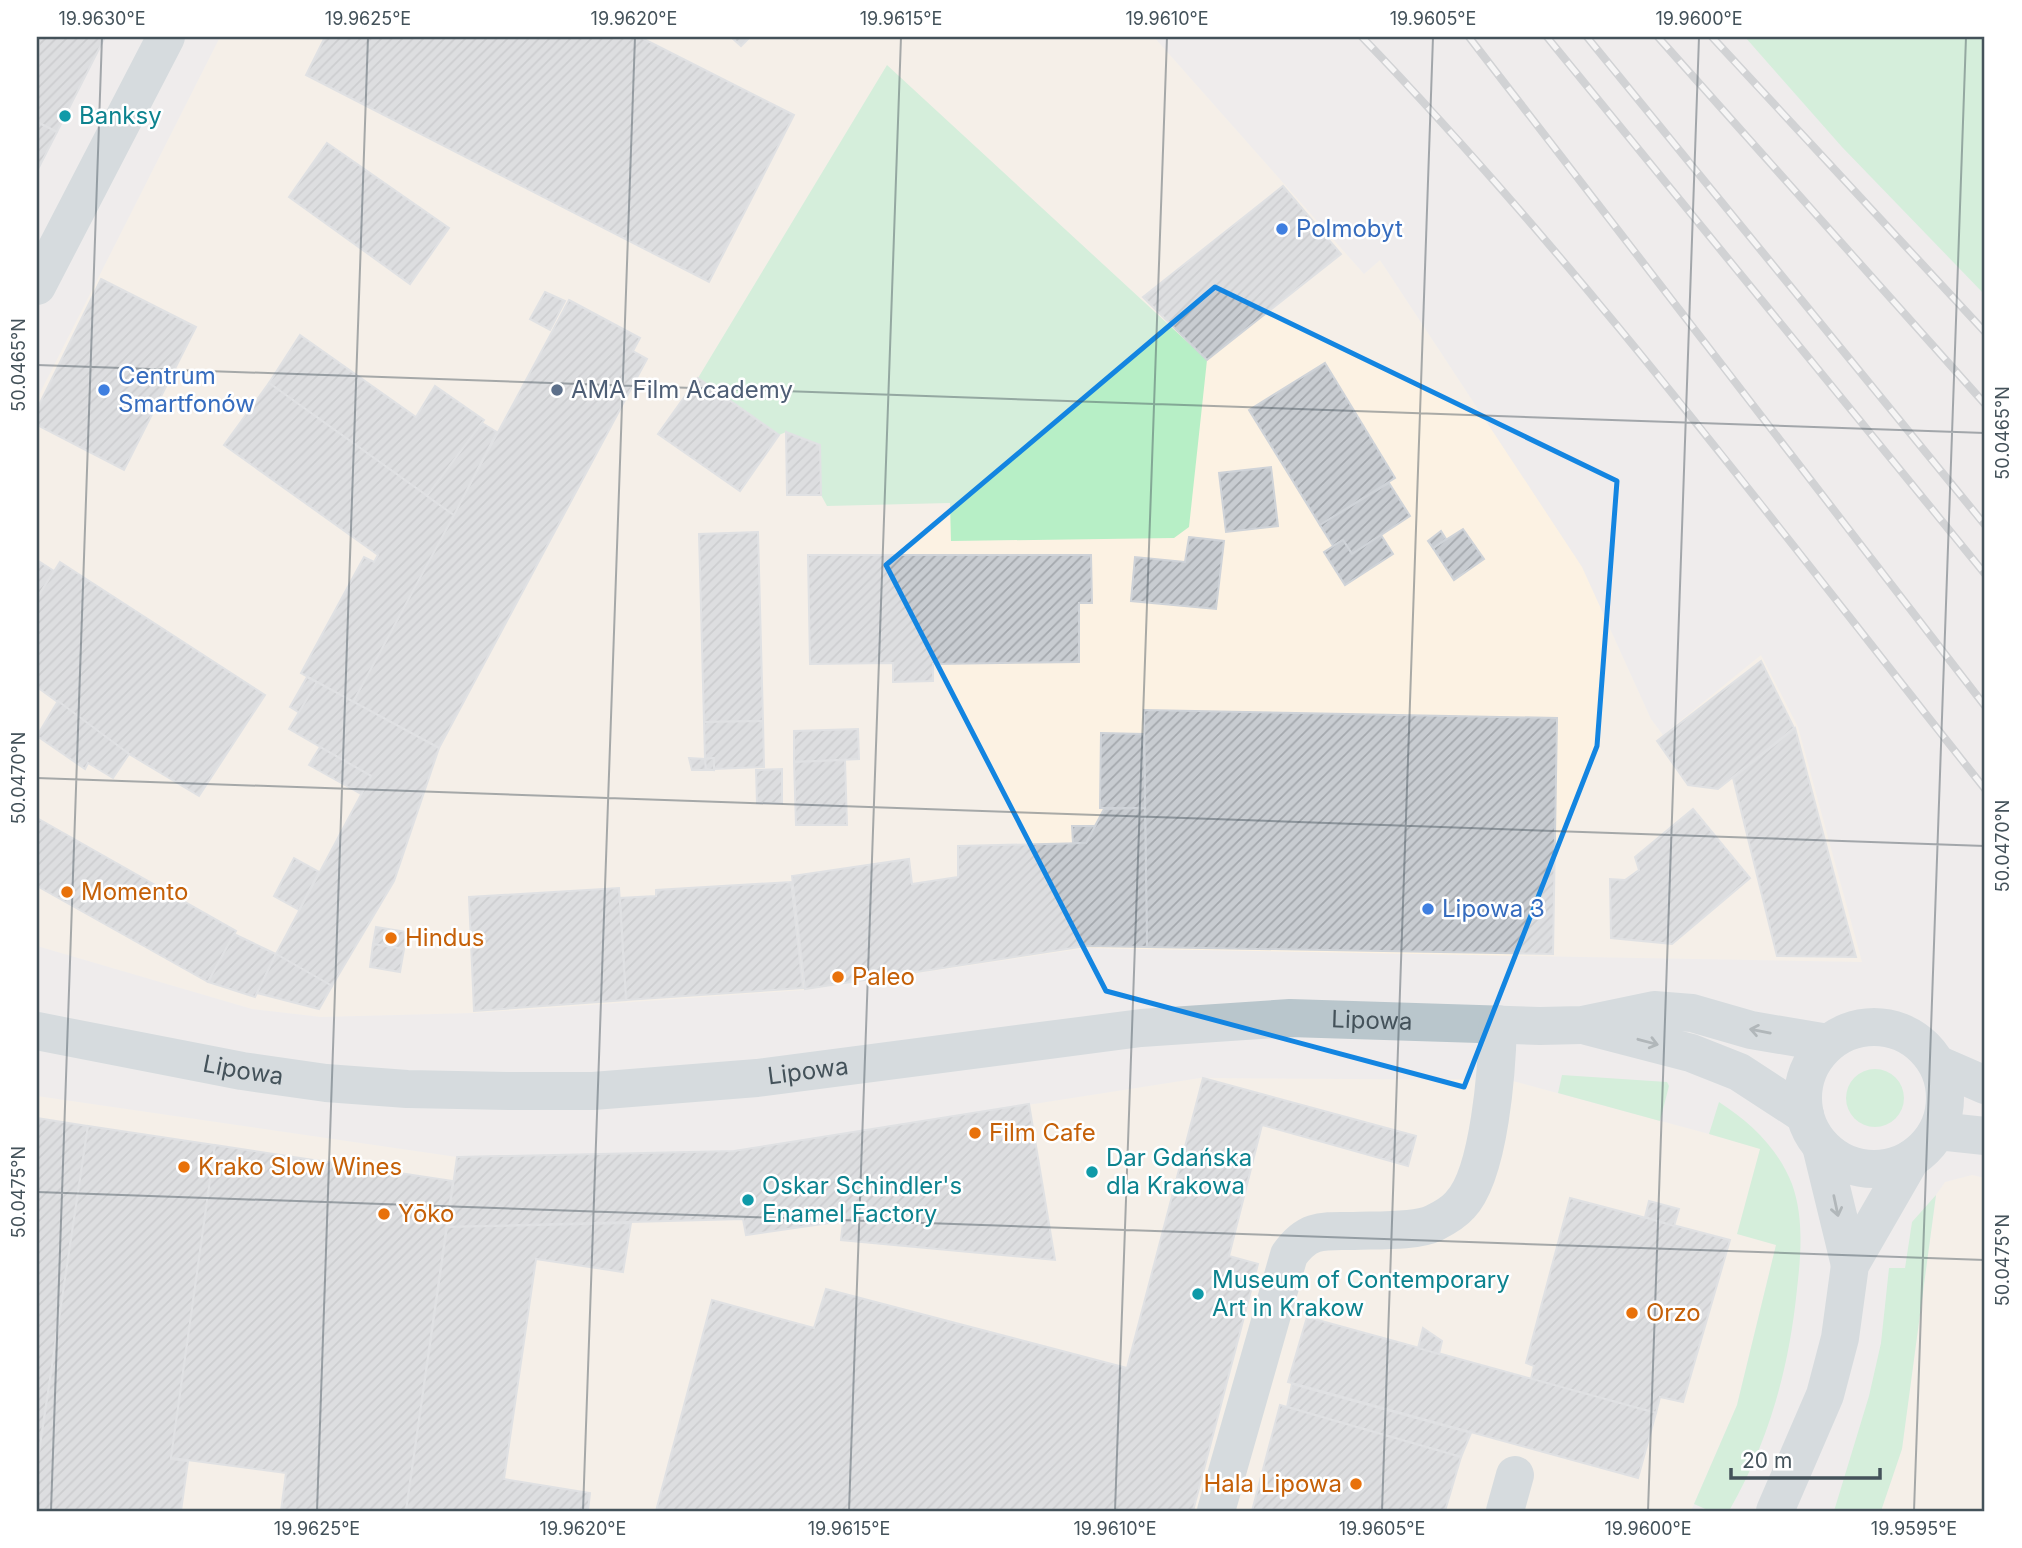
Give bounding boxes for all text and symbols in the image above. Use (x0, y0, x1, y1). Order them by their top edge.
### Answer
text: 19.9630°E (59, 8, 145, 29)
text: 19.9625°E (325, 8, 411, 29)
text: 19.9620°E (591, 8, 677, 29)
text: 19.9615°E (860, 8, 942, 29)
text: 19.9610°E (1125, 8, 1209, 29)
text: 19.9605°E (1390, 8, 1476, 29)
text: 19.9600°E (1655, 8, 1743, 29)
place label: Banksy (79, 101, 162, 130)
marker: Banksy (57, 108, 73, 124)
place label: Polmobyt (1296, 214, 1403, 243)
marker: Polmobyt (1274, 221, 1290, 237)
text: 50.0465°N (8, 318, 29, 412)
place label: Centrum Smartfonów (118, 361, 255, 418)
place label: AMA Film Academy (571, 375, 793, 404)
marker: Centrum Smartfonów (96, 382, 112, 398)
marker: AMA Film Academy (549, 382, 565, 398)
text: 50.0465°N (1992, 386, 2013, 480)
text: 50.0470°N (8, 732, 29, 824)
text: 50.0470°N (1992, 800, 2013, 892)
place label: Momento (81, 877, 188, 906)
marker: Momento (59, 884, 75, 900)
place label: Lipowa 3 (1442, 894, 1545, 923)
marker: Lipowa 3 (1420, 901, 1436, 917)
place label: Hindus (405, 923, 484, 952)
marker: Hindus (383, 930, 399, 946)
place label: Paleo (852, 962, 915, 991)
marker: Paleo (830, 969, 846, 985)
street label: Lipowa (1331, 1004, 1413, 1036)
one-way arrow (1749, 1024, 1772, 1038)
one-way arrow (1636, 1036, 1659, 1049)
street label: Lipowa (201, 1049, 285, 1091)
street label: Lipowa (766, 1051, 850, 1090)
place label: Film Cafe (989, 1118, 1096, 1147)
marker: Film Cafe (967, 1125, 983, 1141)
place label: Dar Gdańska dla Krakowa (1106, 1143, 1252, 1200)
text: 50.0475°N (8, 1146, 29, 1238)
place label: Krako Slow Wines (198, 1152, 402, 1181)
marker: Krako Slow Wines (176, 1159, 192, 1175)
marker: Dar Gdańska dla Krakowa (1084, 1164, 1100, 1180)
place label: Oskar Schindler's Enamel Factory (762, 1171, 962, 1228)
marker: Oskar Schindler's Enamel Factory (740, 1192, 756, 1208)
one-way arrow (1830, 1194, 1844, 1217)
place label: Yōko (398, 1199, 454, 1228)
marker: Yōko (376, 1206, 392, 1222)
text: 50.0475°N (1992, 1214, 2013, 1306)
place label: Museum of Contemporary Art in Krakow (1212, 1265, 1510, 1322)
marker: Museum of Contemporary Art in Krakow (1190, 1286, 1206, 1302)
place label: Orzo (1646, 1298, 1701, 1327)
marker: Orzo (1624, 1305, 1640, 1321)
scale bar (1731, 1436, 1880, 1480)
text: 20 m (1742, 1448, 1792, 1473)
place label: Hala Lipowa (1203, 1469, 1342, 1498)
marker: Hala Lipowa (1348, 1476, 1364, 1492)
text: 19.9625°E (274, 1518, 360, 1539)
text: 19.9620°E (540, 1518, 626, 1539)
text: 19.9615°E (808, 1518, 890, 1539)
text: 19.9610°E (1073, 1518, 1157, 1539)
text: 19.9605°E (1339, 1518, 1425, 1539)
text: 19.9600°E (1604, 1518, 1692, 1539)
text: 19.9595°E (1871, 1518, 1957, 1539)

